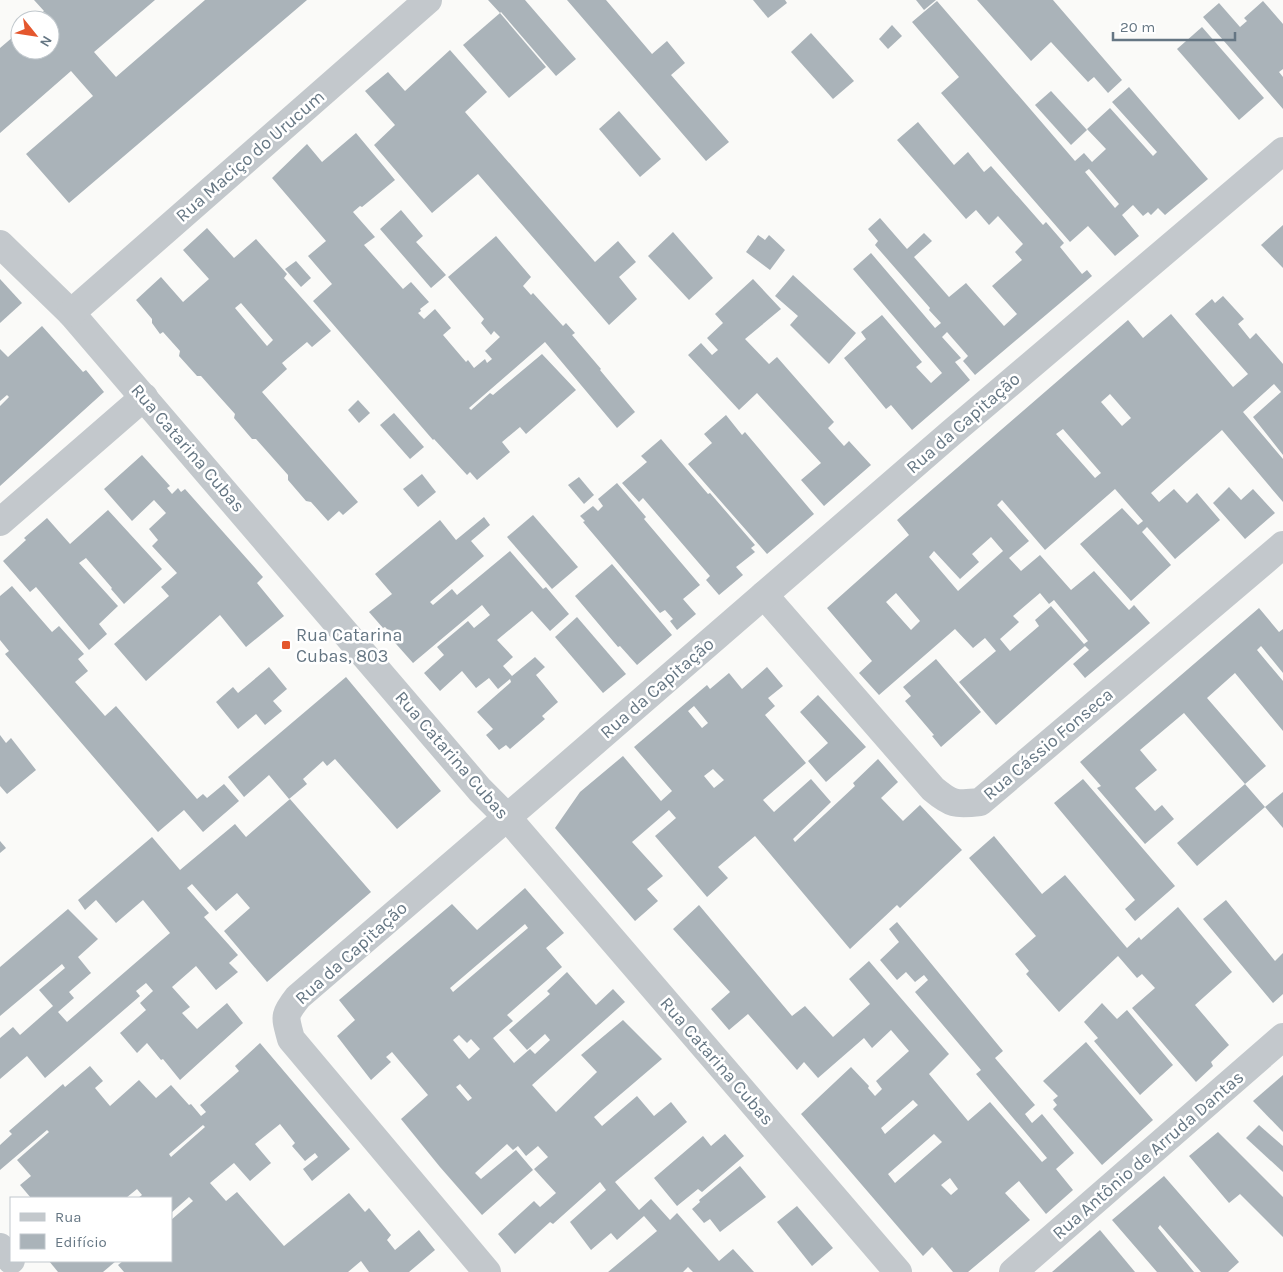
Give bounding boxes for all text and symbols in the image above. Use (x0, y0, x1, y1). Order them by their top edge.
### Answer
north arrow (10, 10, 60, 60)
scale bar (1113, 10, 1236, 42)
text: 20 m (1120, 18, 1155, 36)
text: N (36, 33, 56, 50)
street label: Rua Maciço do Urucum (171, 85, 329, 227)
street label: Rua da Capitação (902, 368, 1024, 478)
street label: Rua Catarina Cubas (126, 379, 250, 517)
place label: Rua Catarina Cubas, 803 (296, 624, 402, 667)
street label: Rua da Capitação (596, 633, 718, 743)
marker: Rua Catarina Cubas, 803 (280, 639, 292, 651)
street label: Rua Cássio Fonseca (979, 683, 1117, 805)
street label: Rua Catarina Cubas (390, 686, 514, 824)
street label: Rua da Capitação (290, 897, 412, 1009)
street label: Rua Catarina Cubas (655, 992, 779, 1130)
street label: Rua Antônio de Arruda Dantas (1048, 1066, 1248, 1244)
legend (10, 1197, 172, 1262)
text: Rua (55, 1208, 82, 1226)
text: Edifício (55, 1233, 107, 1251)

